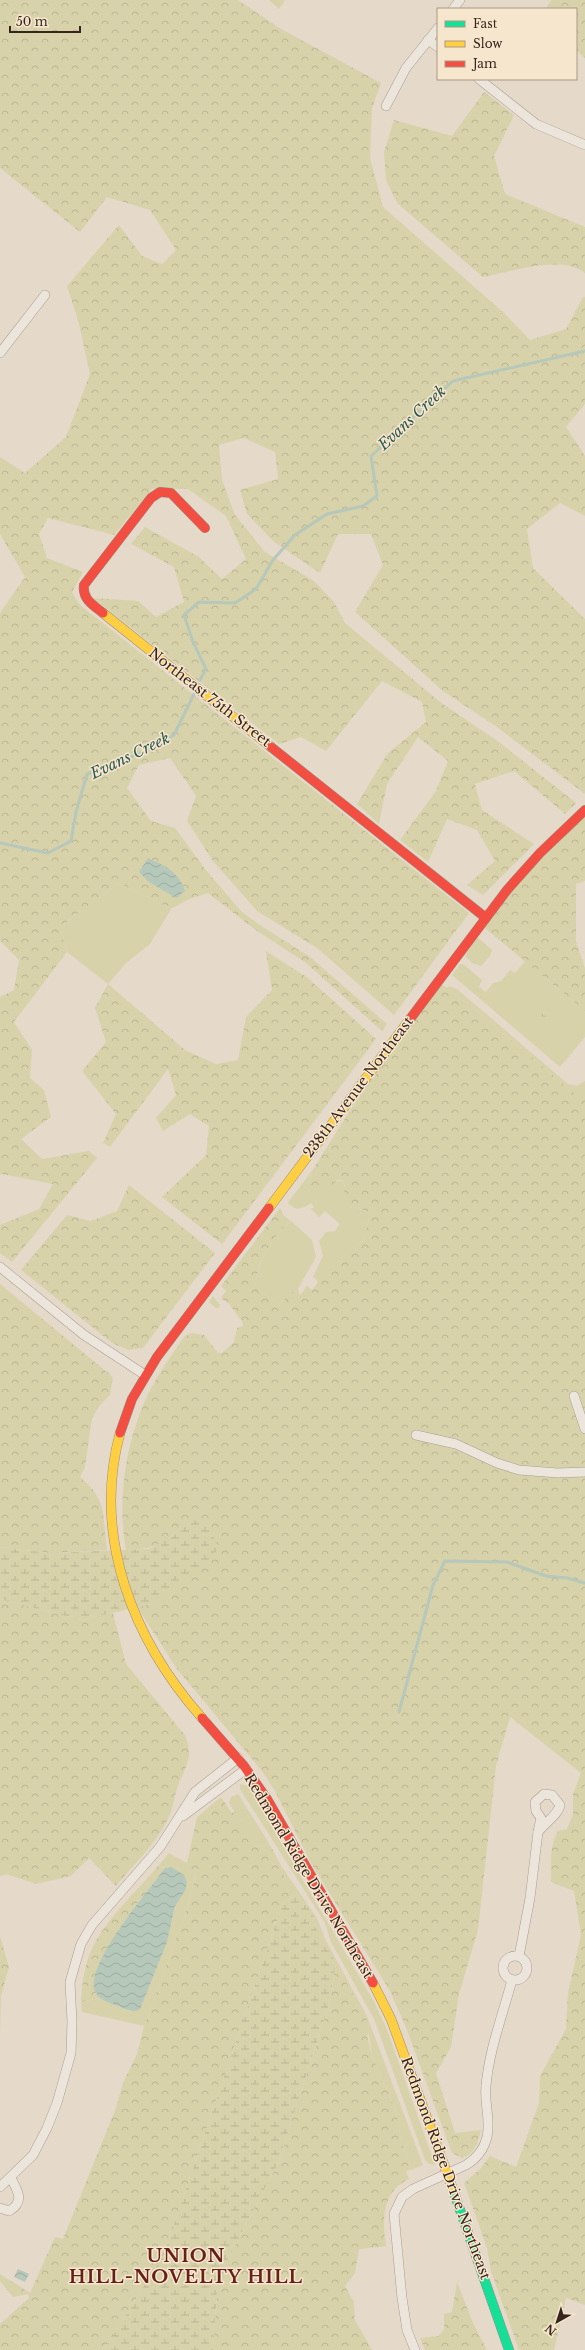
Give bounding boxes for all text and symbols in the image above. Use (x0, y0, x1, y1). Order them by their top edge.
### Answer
scale bar (10, 8, 80, 34)
legend (437, 8, 577, 80)
text: 50 m (16, 14, 48, 29)
text: Fast (473, 16, 498, 31)
text: Slow (473, 36, 503, 51)
text: Jam (471, 56, 497, 71)
water label: Evans Creek (373, 381, 450, 455)
street label: Northeast 75th Street (145, 644, 275, 751)
water label: Evans Creek (86, 728, 173, 783)
street label: 238th Avenue Northeast (299, 1012, 417, 1161)
street label: Redmond Ridge Drive Northeast (241, 1770, 378, 1982)
street label: Redmond Ridge Drive Northeast (397, 2054, 495, 2282)
district label: UNION HILL-NOVELTY HILL (69, 2245, 303, 2288)
north arrow (537, 2302, 577, 2342)
text: N (542, 2321, 559, 2338)

